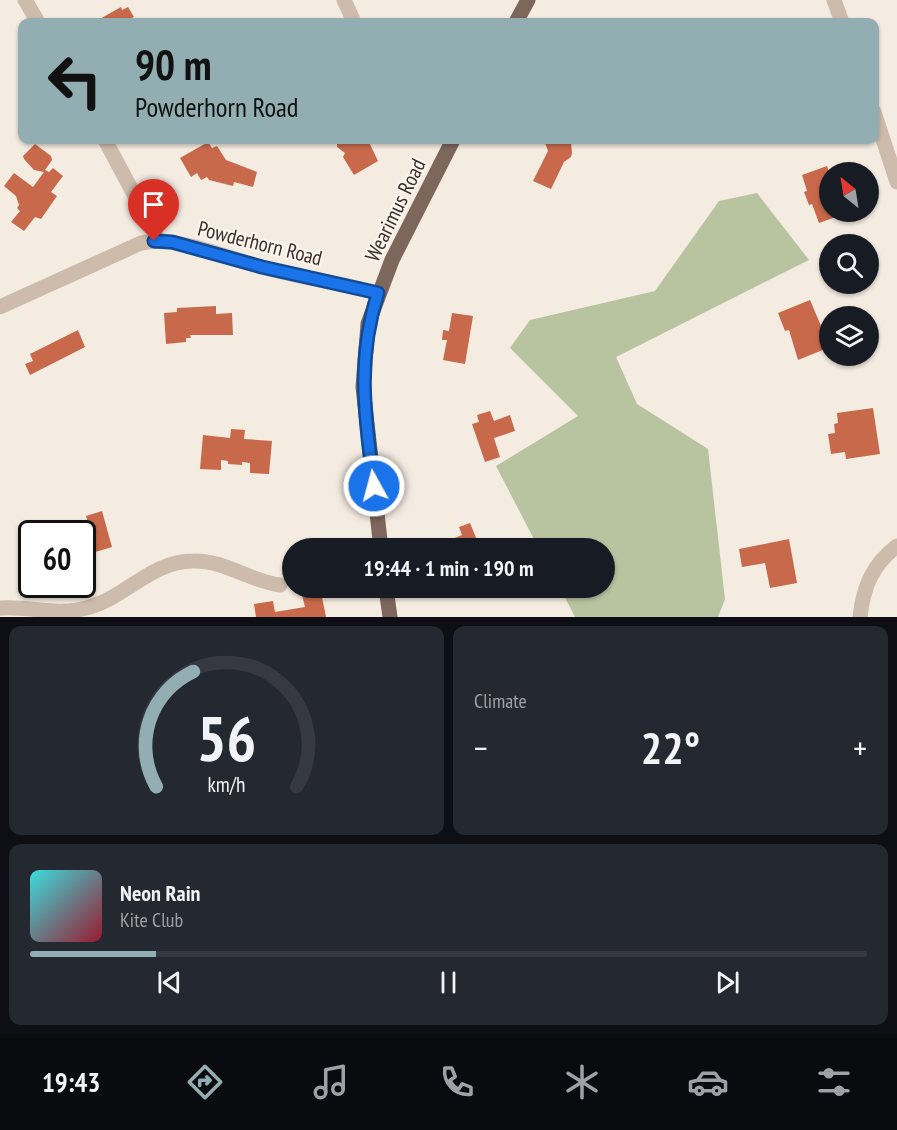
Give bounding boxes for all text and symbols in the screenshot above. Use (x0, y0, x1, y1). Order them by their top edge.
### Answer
text: 90 m (135, 37, 212, 92)
icon: left (36, 42, 114, 120)
text: Powderhorn Road (135, 90, 299, 124)
street label: Wearimus Road (359, 154, 431, 266)
north arrow (819, 162, 879, 222)
map controls (819, 162, 879, 366)
pin (128, 179, 179, 241)
icon: arrive (137, 188, 170, 221)
street label: Powderhorn Road (195, 215, 325, 271)
button: search (819, 234, 879, 294)
button: layers (819, 306, 879, 366)
position arrow (342, 454, 406, 518)
speed limit sign: 60 (18, 520, 96, 598)
text: 19:44 · 1 min · 190 m (363, 554, 534, 582)
text: Climate (474, 688, 527, 714)
text: 56 (197, 697, 256, 778)
text: 22° (641, 718, 700, 776)
text: − (474, 726, 488, 769)
text: + (853, 726, 867, 769)
text: km/h (207, 771, 246, 799)
text: Neon Rain (120, 879, 200, 907)
text: Kite Club (120, 907, 183, 933)
icon: previous (153, 966, 186, 999)
icon: pause (432, 966, 465, 999)
icon: next (711, 966, 744, 999)
icon: directions (184, 1061, 226, 1103)
icon: music (310, 1061, 352, 1103)
icon: phone (436, 1061, 478, 1103)
icon: climate (561, 1061, 603, 1103)
icon: car (687, 1061, 729, 1103)
icon: filters (813, 1061, 855, 1103)
text: 19:43 (42, 1065, 100, 1099)

